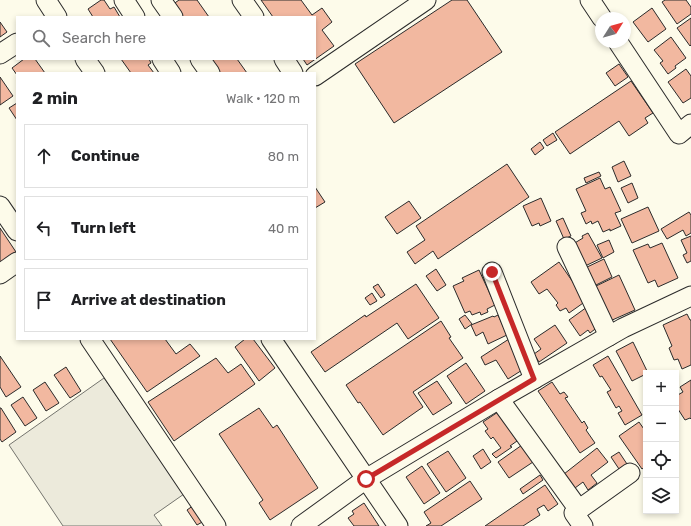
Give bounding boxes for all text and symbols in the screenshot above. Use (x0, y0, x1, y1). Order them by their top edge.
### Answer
north arrow (595, 12, 631, 48)
search box (16, 16, 316, 60)
icon: search (30, 27, 52, 49)
text: Search here (62, 29, 146, 47)
text: 2 min (32, 88, 78, 108)
text: Walk · 120 m (226, 91, 300, 106)
icon: ahead (33, 145, 55, 167)
text: Continue (71, 147, 140, 165)
text: 80 m (268, 149, 299, 164)
icon: left (33, 217, 55, 239)
text: Turn left (71, 219, 136, 237)
text: 40 m (268, 221, 299, 236)
route end (483, 263, 501, 281)
icon: arrive (33, 289, 55, 311)
text: Arrive at destination (71, 291, 226, 309)
map controls (643, 370, 679, 514)
button: + (643, 370, 679, 406)
button: − (643, 406, 679, 442)
button: locate (643, 442, 679, 478)
route start (357, 470, 375, 488)
button: layers (643, 478, 679, 514)

